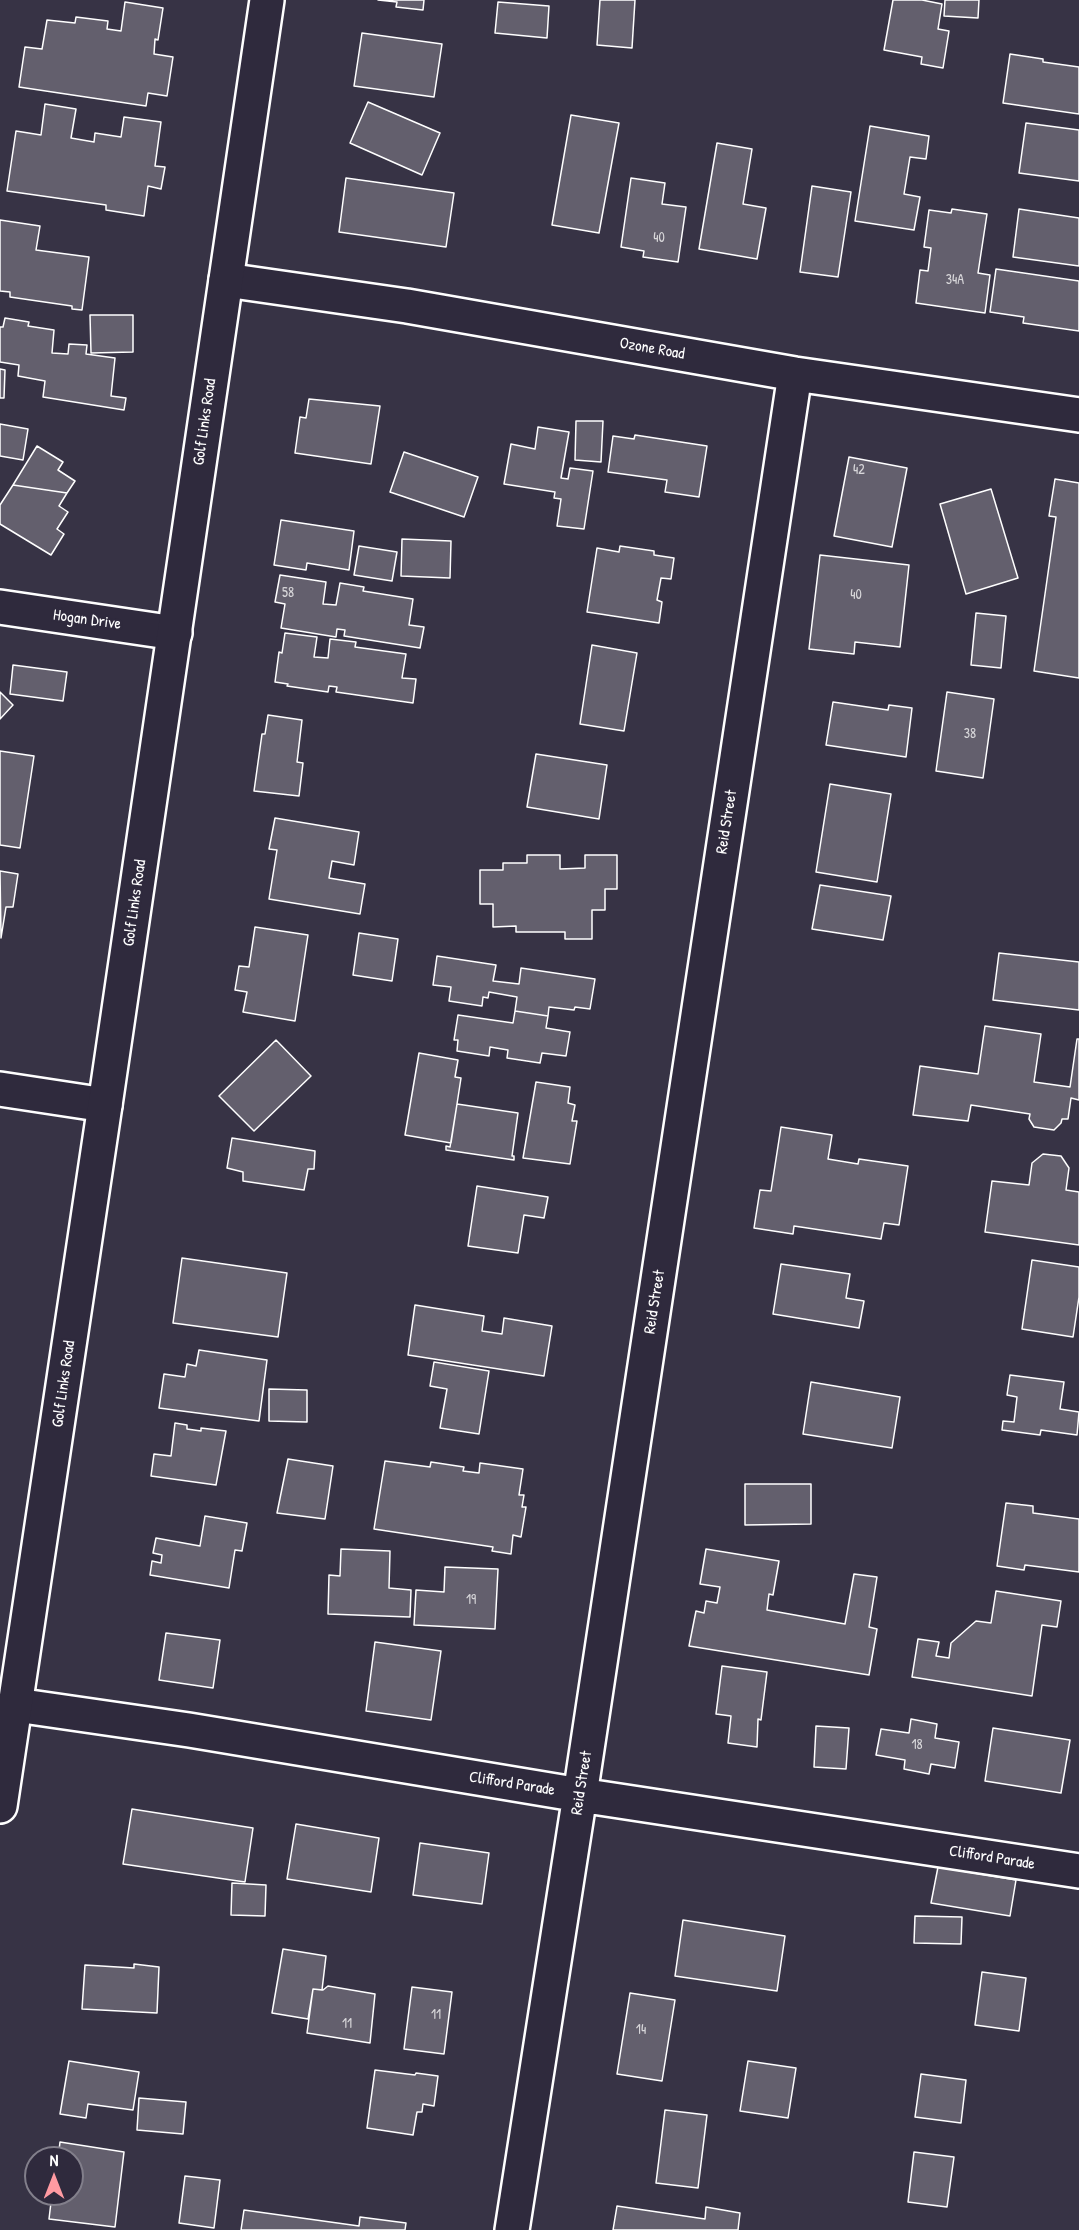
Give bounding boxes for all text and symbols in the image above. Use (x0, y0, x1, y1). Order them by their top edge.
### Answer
house number: 40 (653, 230, 665, 246)
house number: 34A (946, 272, 964, 288)
street label: Ozone Road (618, 334, 686, 364)
street label: Golf Links Road (189, 377, 221, 467)
house number: 42 (853, 462, 865, 478)
house number: 58 (282, 585, 294, 601)
house number: 40 (850, 587, 862, 603)
street label: Hogan Drive (52, 606, 122, 634)
house number: 38 (964, 726, 976, 742)
street label: Reid Street (712, 789, 742, 855)
street label: Golf Links Road (119, 858, 151, 948)
street label: Reid Street (640, 1269, 670, 1335)
street label: Golf Links Road (48, 1339, 80, 1429)
house number: 19 (466, 1592, 476, 1608)
house number: 18 (911, 1737, 923, 1753)
street label: Reid Street (567, 1750, 597, 1816)
street label: Clifford Parade (468, 1768, 556, 1800)
street label: Clifford Parade (948, 1842, 1036, 1874)
house number: 11 (431, 2007, 441, 2023)
house number: 11 (342, 2016, 352, 2032)
house number: 14 (636, 2022, 646, 2038)
north arrow (24, 2146, 84, 2206)
text: N (50, 2149, 58, 2171)

